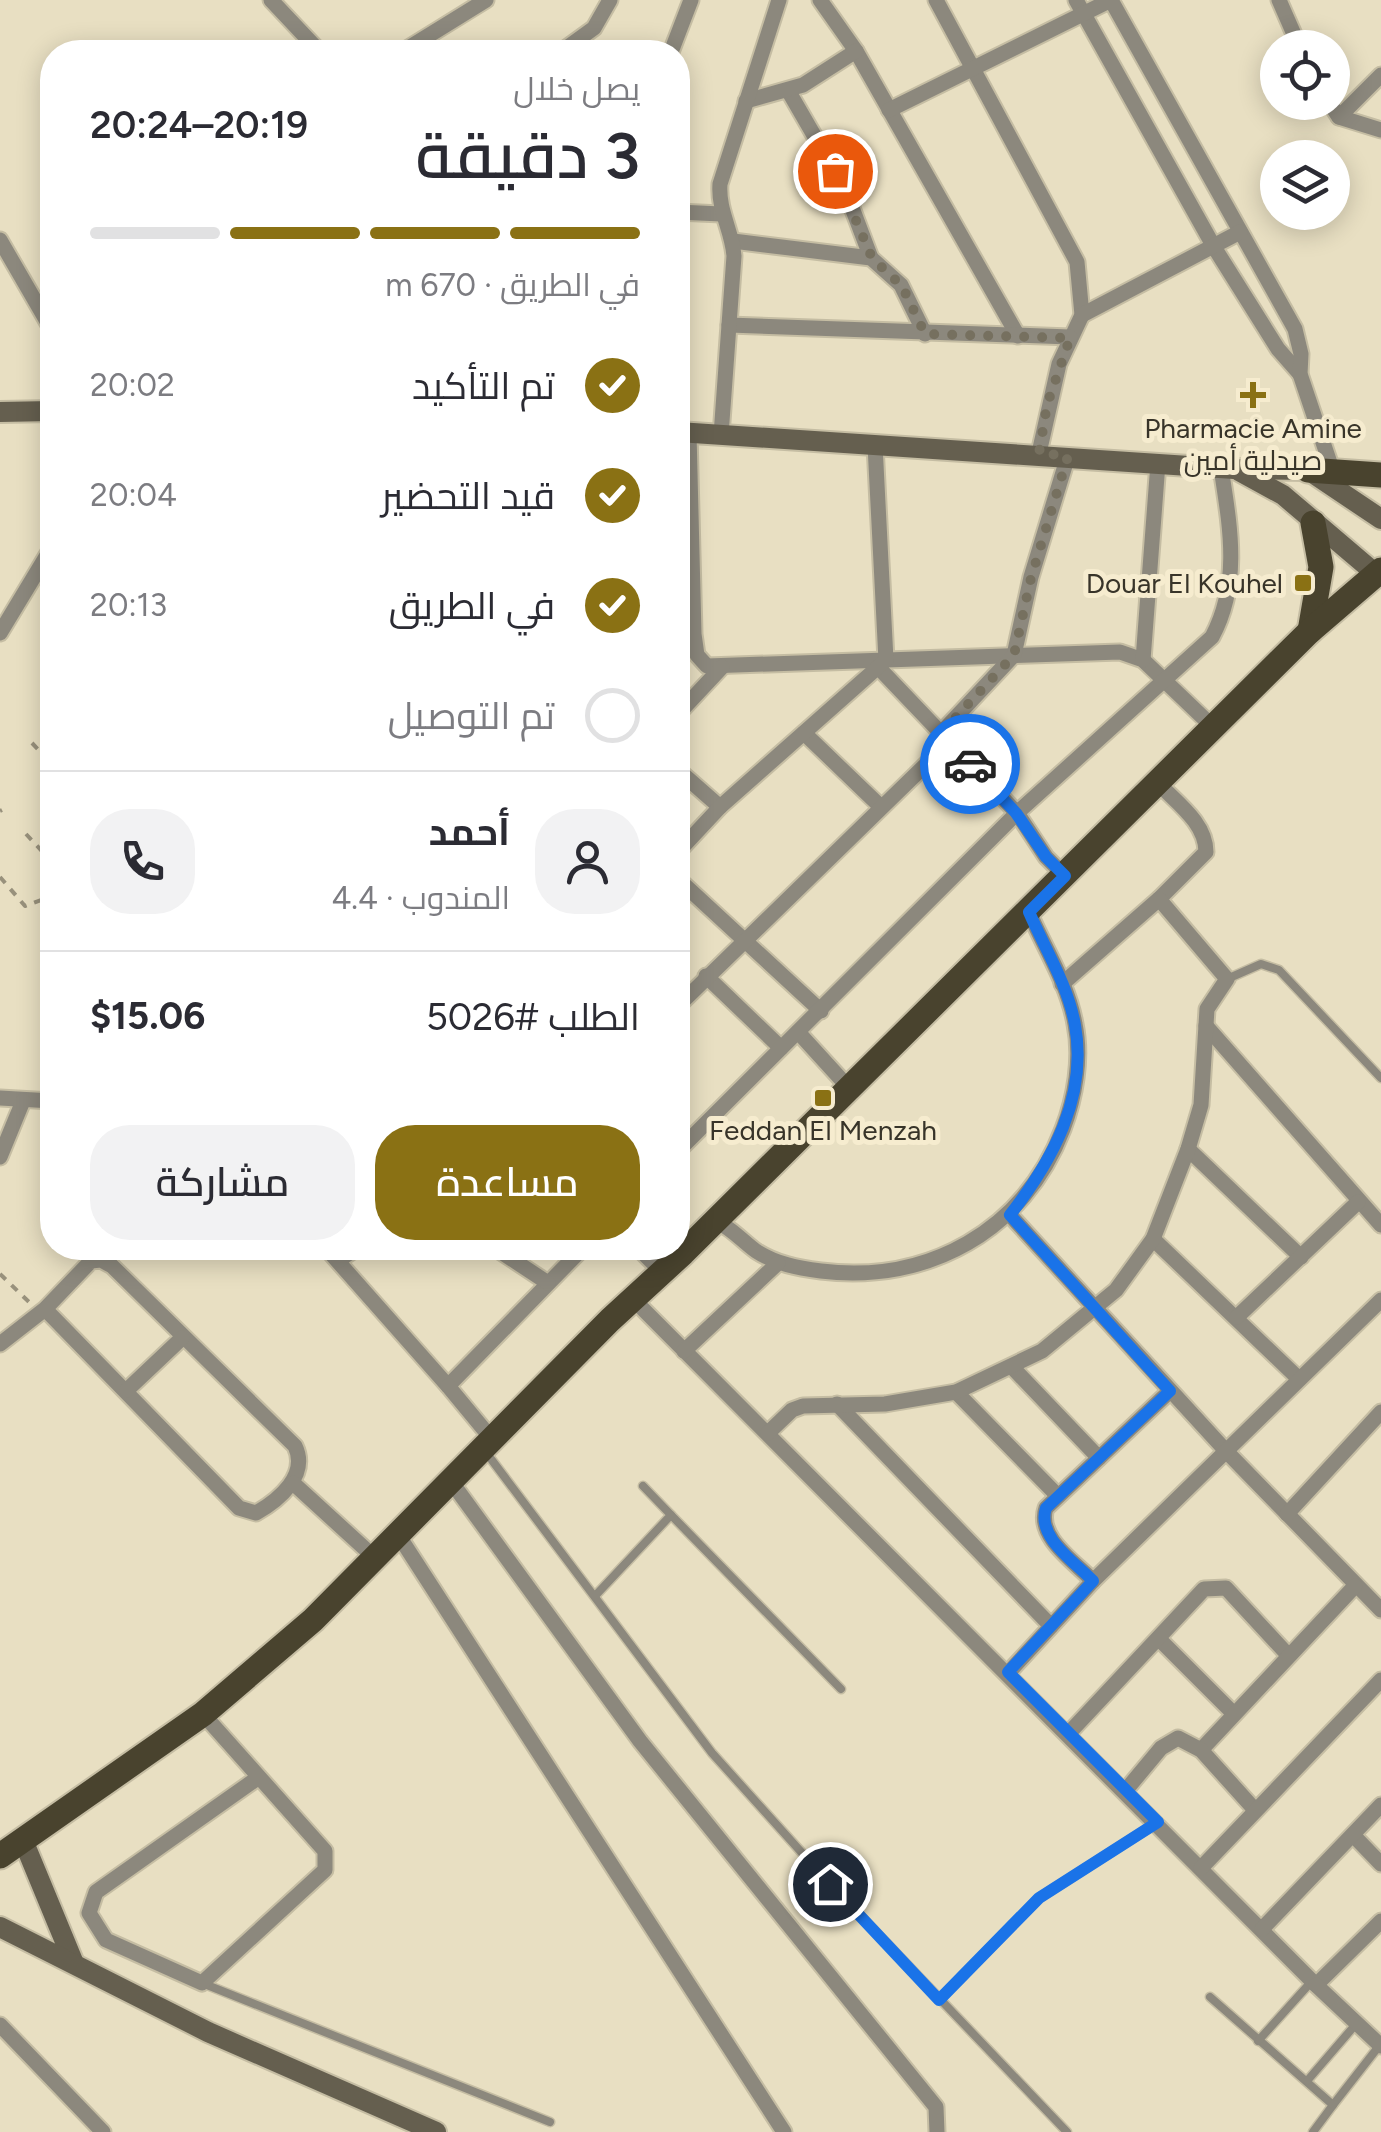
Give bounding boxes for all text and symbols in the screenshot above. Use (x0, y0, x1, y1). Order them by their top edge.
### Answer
map controls (1260, 30, 1350, 230)
button: locate (1260, 30, 1350, 120)
text: يصل خلال (513, 70, 640, 108)
text: 20:19–20:24 (90, 102, 308, 148)
text: 3 دقيقة (415, 116, 640, 194)
pin (793, 129, 878, 214)
button: layers (1260, 140, 1350, 230)
icon: bag (808, 144, 863, 199)
text: في الطريق · 670 m (385, 266, 640, 304)
icon: check (585, 358, 640, 413)
text: تم التأكيد (412, 363, 555, 409)
text: 20:02 (90, 366, 175, 404)
marker: Pharmacie Amine صيدلية أمين (1242, 384, 1264, 406)
place label: Pharmacie Amine صيدلية أمين (1144, 411, 1362, 477)
icon: check (585, 468, 640, 523)
text: قيد التحضير (381, 473, 555, 519)
text: 20:04 (90, 476, 177, 514)
place label: Douar El Kouhel (1086, 566, 1283, 600)
marker: Douar El Kouhel (1292, 572, 1314, 594)
icon: check (585, 578, 640, 633)
text: في الطريق (389, 583, 555, 629)
text: 20:13 (90, 586, 167, 624)
text: تم التوصيل (388, 693, 555, 739)
courier (920, 714, 1020, 814)
icon: car (943, 737, 998, 792)
button: phone (90, 809, 195, 914)
text: أحمد (429, 809, 510, 855)
button: person (535, 809, 640, 914)
text: المندوب · 4.4 (331, 879, 510, 917)
text: $15.06 (90, 993, 205, 1039)
text: الطلب #5026 (426, 994, 640, 1040)
marker: Feddan El Menzah (812, 1087, 834, 1109)
place label: Feddan El Menzah (709, 1113, 937, 1147)
button: مشاركة (90, 1125, 355, 1240)
button: مساعدة (375, 1125, 640, 1240)
pin (788, 1842, 873, 1927)
icon: home (803, 1857, 858, 1912)

